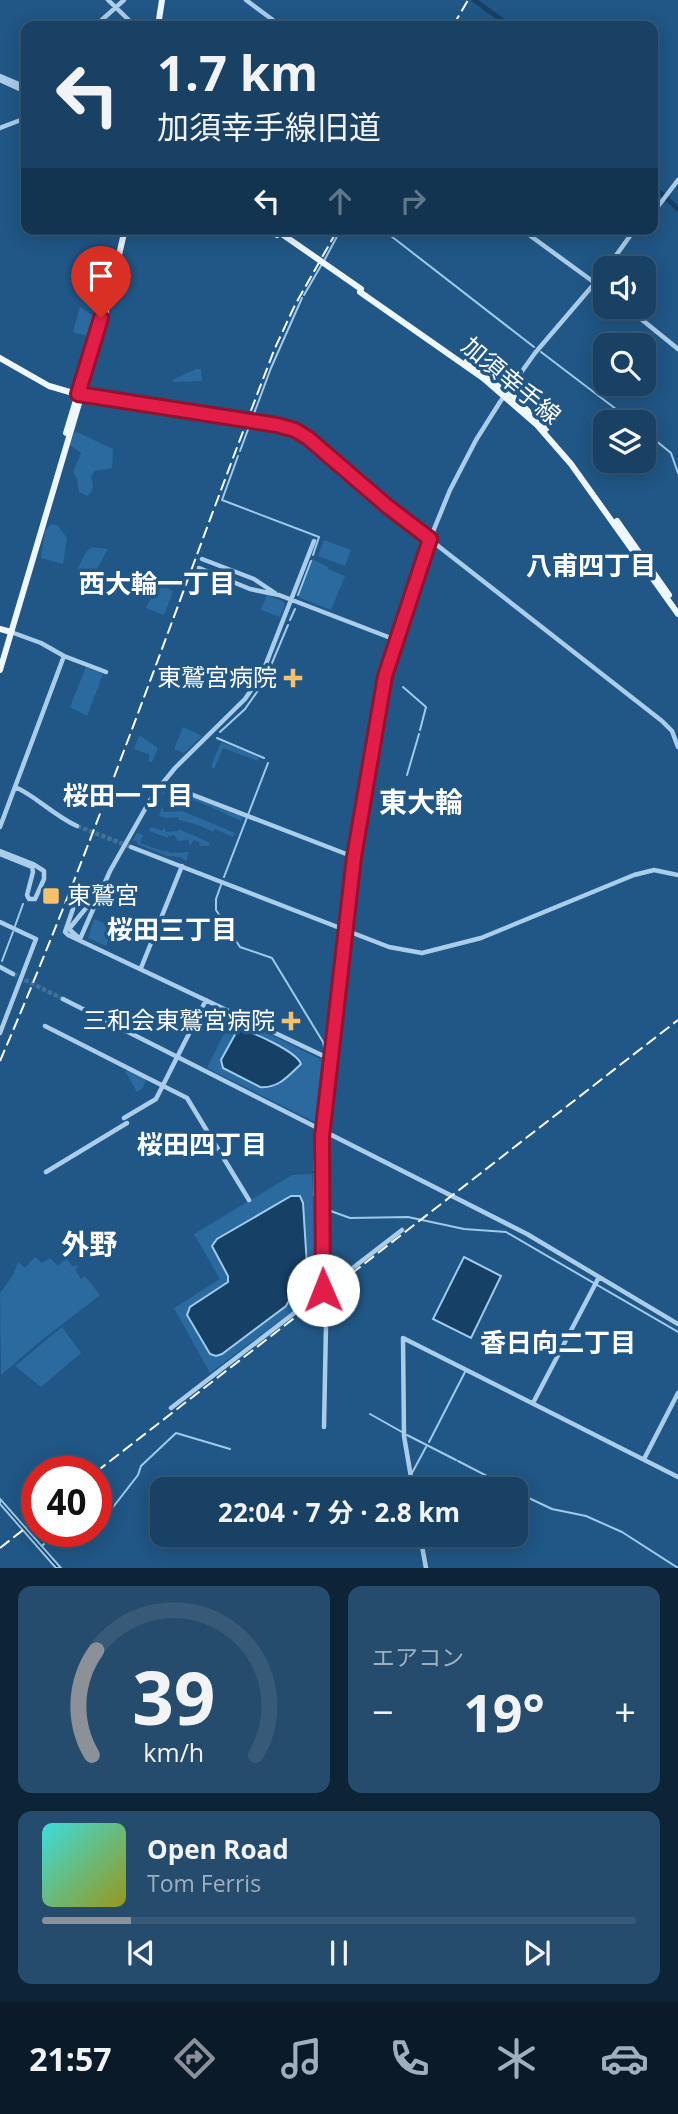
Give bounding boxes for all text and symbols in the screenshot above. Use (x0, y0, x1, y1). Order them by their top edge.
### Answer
text: 1.7 km (157, 39, 318, 105)
icon: left (42, 49, 133, 140)
text: 加須幸手線旧道 (157, 105, 381, 148)
icon: left (248, 182, 286, 220)
icon: ahead (321, 182, 359, 220)
icon: right (394, 182, 432, 220)
pin (71, 246, 131, 318)
map controls (593, 256, 656, 473)
button: sound (593, 256, 656, 319)
icon: arrive (82, 257, 120, 295)
street label: 加須幸手線 (455, 329, 569, 431)
button: search (593, 333, 656, 396)
button: layers (593, 410, 656, 473)
district label: 八甫四丁目 (526, 547, 656, 583)
district label: 西大輪一丁目 (79, 565, 235, 601)
place label: 東鷲宮病院 (157, 660, 277, 693)
marker: 東鷲宮病院 (283, 668, 303, 688)
district label: 桜田一丁目 (63, 777, 193, 813)
district label: 東大輪 (379, 782, 463, 820)
place label: 東鷲宮 (67, 878, 139, 911)
marker: 東鷲宮 (41, 886, 61, 906)
district label: 桜田三丁目 (107, 911, 237, 947)
place label: 三和会東鷲宮病院 (83, 1003, 275, 1036)
marker: 三和会東鷲宮病院 (281, 1011, 301, 1031)
district label: 桜田四丁目 (137, 1126, 267, 1162)
district label: 外野 (61, 1224, 117, 1262)
position arrow (286, 1253, 360, 1327)
district label: 香日向二丁目 (480, 1324, 636, 1360)
speed limit sign: 40 (21, 1456, 112, 1547)
text: 22:04 · 7 分 · 2.8 km (218, 1494, 460, 1530)
text: エアコン (372, 1641, 464, 1673)
text: 39 (132, 1648, 216, 1747)
text: 19° (463, 1676, 545, 1747)
text: − (372, 1685, 394, 1737)
text: + (614, 1685, 636, 1737)
text: km/h (144, 1735, 204, 1769)
text: Open Road (147, 1831, 289, 1867)
text: Tom Ferris (147, 1867, 261, 1899)
icon: previous (122, 1934, 160, 1972)
icon: pause (320, 1934, 358, 1972)
icon: next (518, 1934, 556, 1972)
icon: directions (170, 2034, 219, 2083)
icon: music (277, 2034, 326, 2083)
icon: phone (385, 2034, 434, 2083)
icon: climate (492, 2034, 541, 2083)
icon: car (600, 2034, 649, 2083)
text: 21:57 (29, 2037, 112, 2080)

